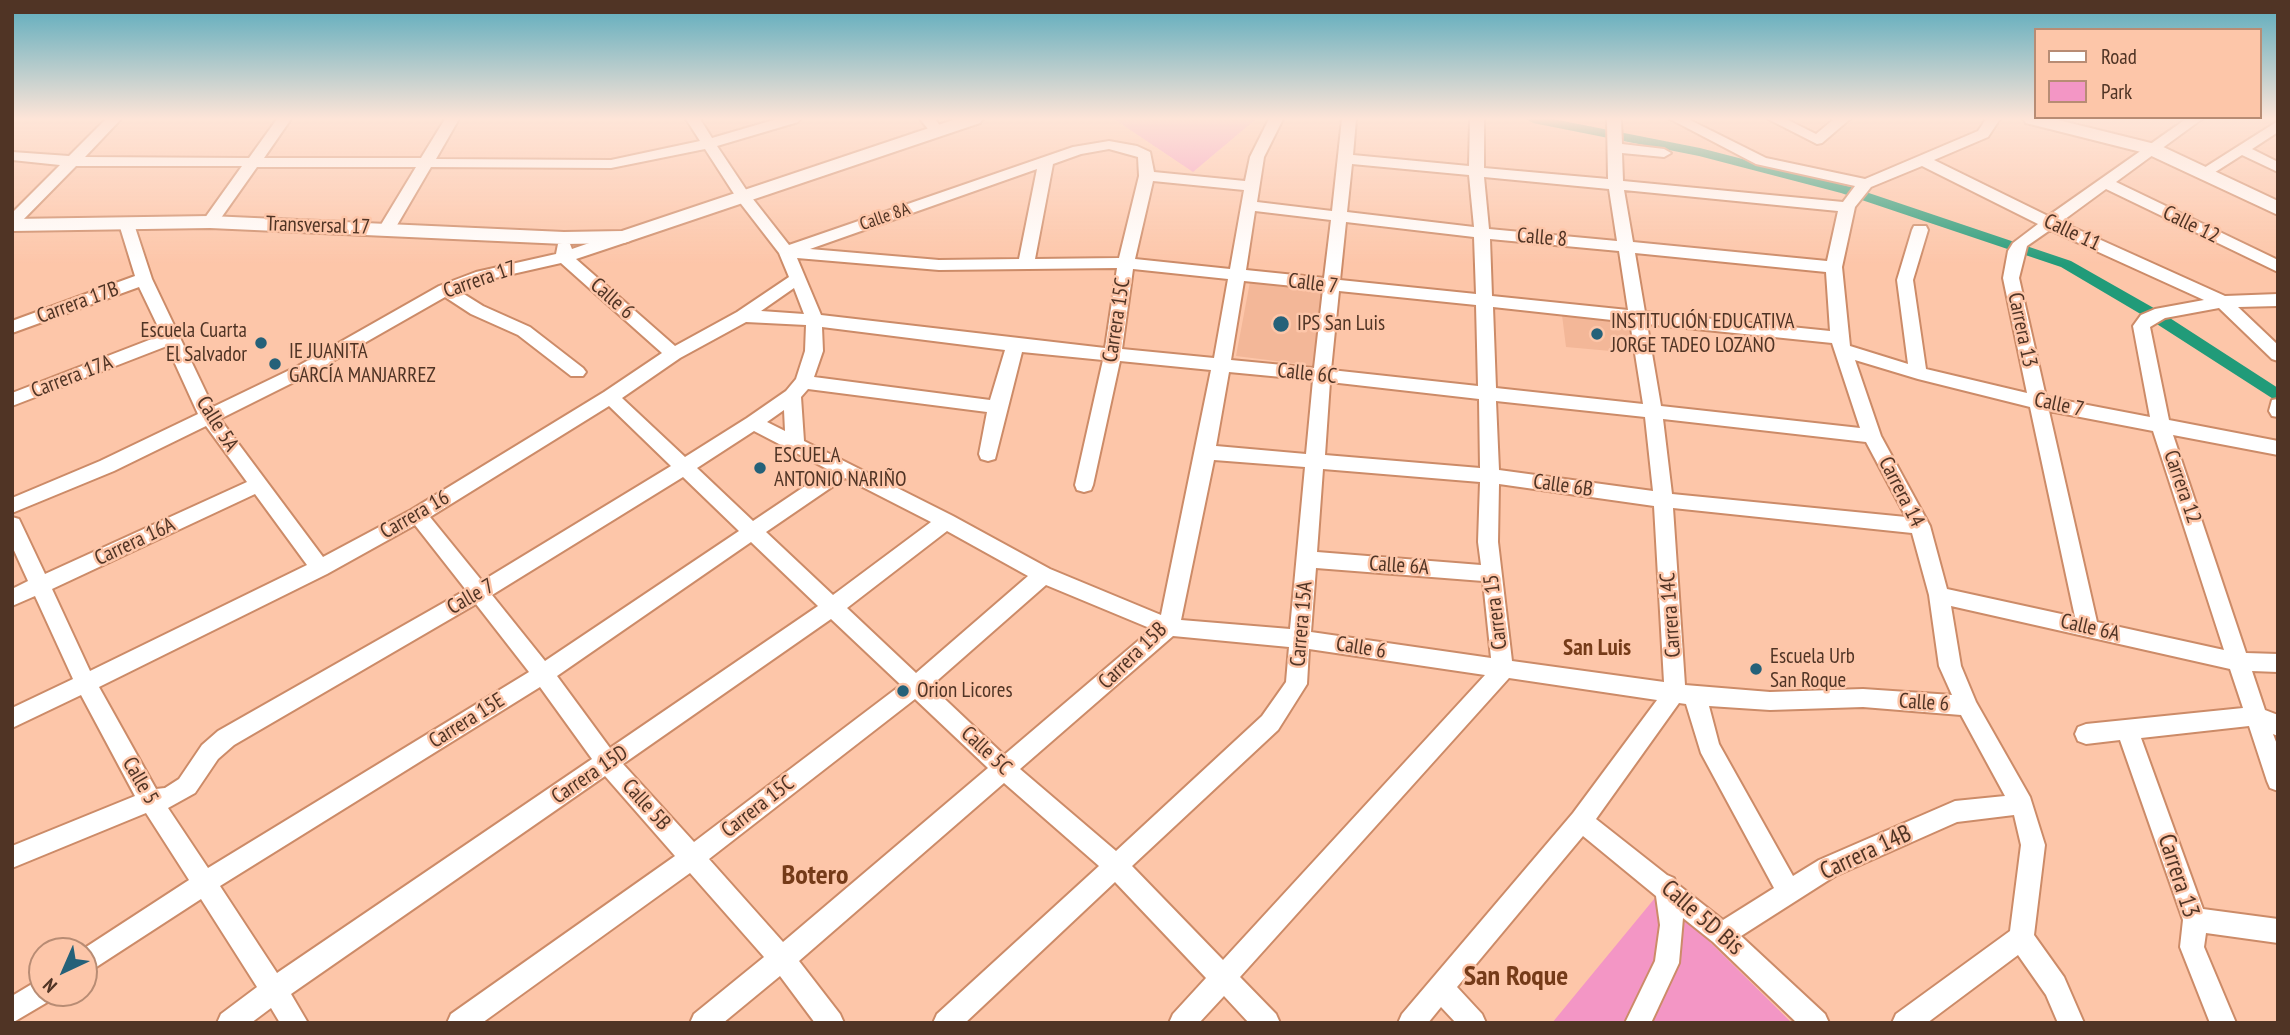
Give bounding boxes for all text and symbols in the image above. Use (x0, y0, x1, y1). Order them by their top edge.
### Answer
legend (2035, 28, 2262, 119)
text: Road (2101, 43, 2137, 70)
text: Park (2101, 78, 2132, 105)
street label: Calle 8A (857, 198, 913, 236)
street label: Calle 12 (2159, 201, 2223, 249)
street label: Calle 11 (2040, 209, 2104, 257)
street label: Transversal 17 (265, 212, 371, 240)
street label: Calle 8 (1516, 223, 1568, 253)
street label: Carrera 17 (440, 256, 520, 304)
street label: Calle 7 (1287, 268, 1339, 300)
street label: Calle 6 (585, 273, 639, 325)
street label: Carrera 15C (1098, 276, 1136, 364)
street label: Carrera 17B (34, 277, 122, 329)
street label: Carrera 13 (2002, 290, 2042, 370)
place label: INSTITUCIÓN EDUCATIVA JORGE TADEO LOZANO (1611, 309, 1795, 359)
place label: IPS San Luis (1297, 311, 1385, 337)
marker: IPS San Luis (1271, 314, 1291, 334)
place label: Escuela Cuarta El Salvador (141, 318, 247, 368)
marker: INSTITUCIÓN EDUCATIVA JORGE TADEO LOZANO (1589, 326, 1605, 342)
marker: Escuela Cuarta El Salvador (253, 335, 269, 351)
place label: IE JUANITA GARCÍA MANJARREZ (289, 339, 436, 389)
street label: Carrera 17A (28, 350, 116, 404)
marker: IE JUANITA GARCÍA MANJARREZ (267, 356, 283, 372)
street label: Calle 6C (1276, 358, 1338, 390)
street label: Calle 7 (2032, 387, 2086, 423)
street label: Calle 5A (190, 392, 244, 456)
place label: ESCUELA ANTONIO NARIÑO (774, 443, 907, 493)
street label: Carrera 12 (2158, 447, 2206, 527)
street label: Carrera 14 (1873, 453, 1929, 531)
marker: ESCUELA ANTONIO NARIÑO (752, 460, 768, 476)
street label: Calle 6B (1532, 469, 1594, 503)
street label: Carrera 16 (376, 485, 454, 545)
street label: Carrera 16A (91, 513, 179, 571)
street label: Calle 6A (1368, 551, 1430, 581)
street label: Carrera 14C (1655, 572, 1687, 658)
street label: Carrera 15 (1479, 573, 1513, 651)
street label: Calle 7 (443, 574, 499, 620)
street label: Carrera 15A (1286, 580, 1318, 668)
street label: Calle 6A (2058, 609, 2122, 647)
street label: Carrera 15B (1094, 617, 1172, 695)
street label: Calle 6 (1334, 632, 1388, 664)
district label: San Luis (1563, 634, 1631, 662)
place label: Escuela Urb San Roque (1770, 644, 1855, 694)
marker: Escuela Urb San Roque (1748, 661, 1764, 677)
place label: Orion Licores (917, 678, 1013, 704)
marker: Orion Licores (895, 683, 911, 699)
street label: Carrera 15E (425, 688, 509, 754)
street label: Calle 6 (1898, 689, 1950, 717)
street label: Calle 5C (956, 721, 1016, 781)
street label: Carrera 15D (547, 740, 633, 810)
street label: Calle 5 (117, 753, 163, 809)
street label: Carrera 15C (717, 771, 799, 843)
street label: Calle 5B (617, 774, 675, 836)
street label: Carrera 14B (1816, 819, 1916, 887)
street label: Carrera 13 (2151, 831, 2205, 921)
district label: Botero (782, 859, 848, 893)
street label: Calle 5D Bis (1655, 874, 1749, 962)
north arrow (28, 937, 98, 1007)
district label: San Roque (1464, 960, 1568, 994)
text: N (38, 973, 62, 998)

